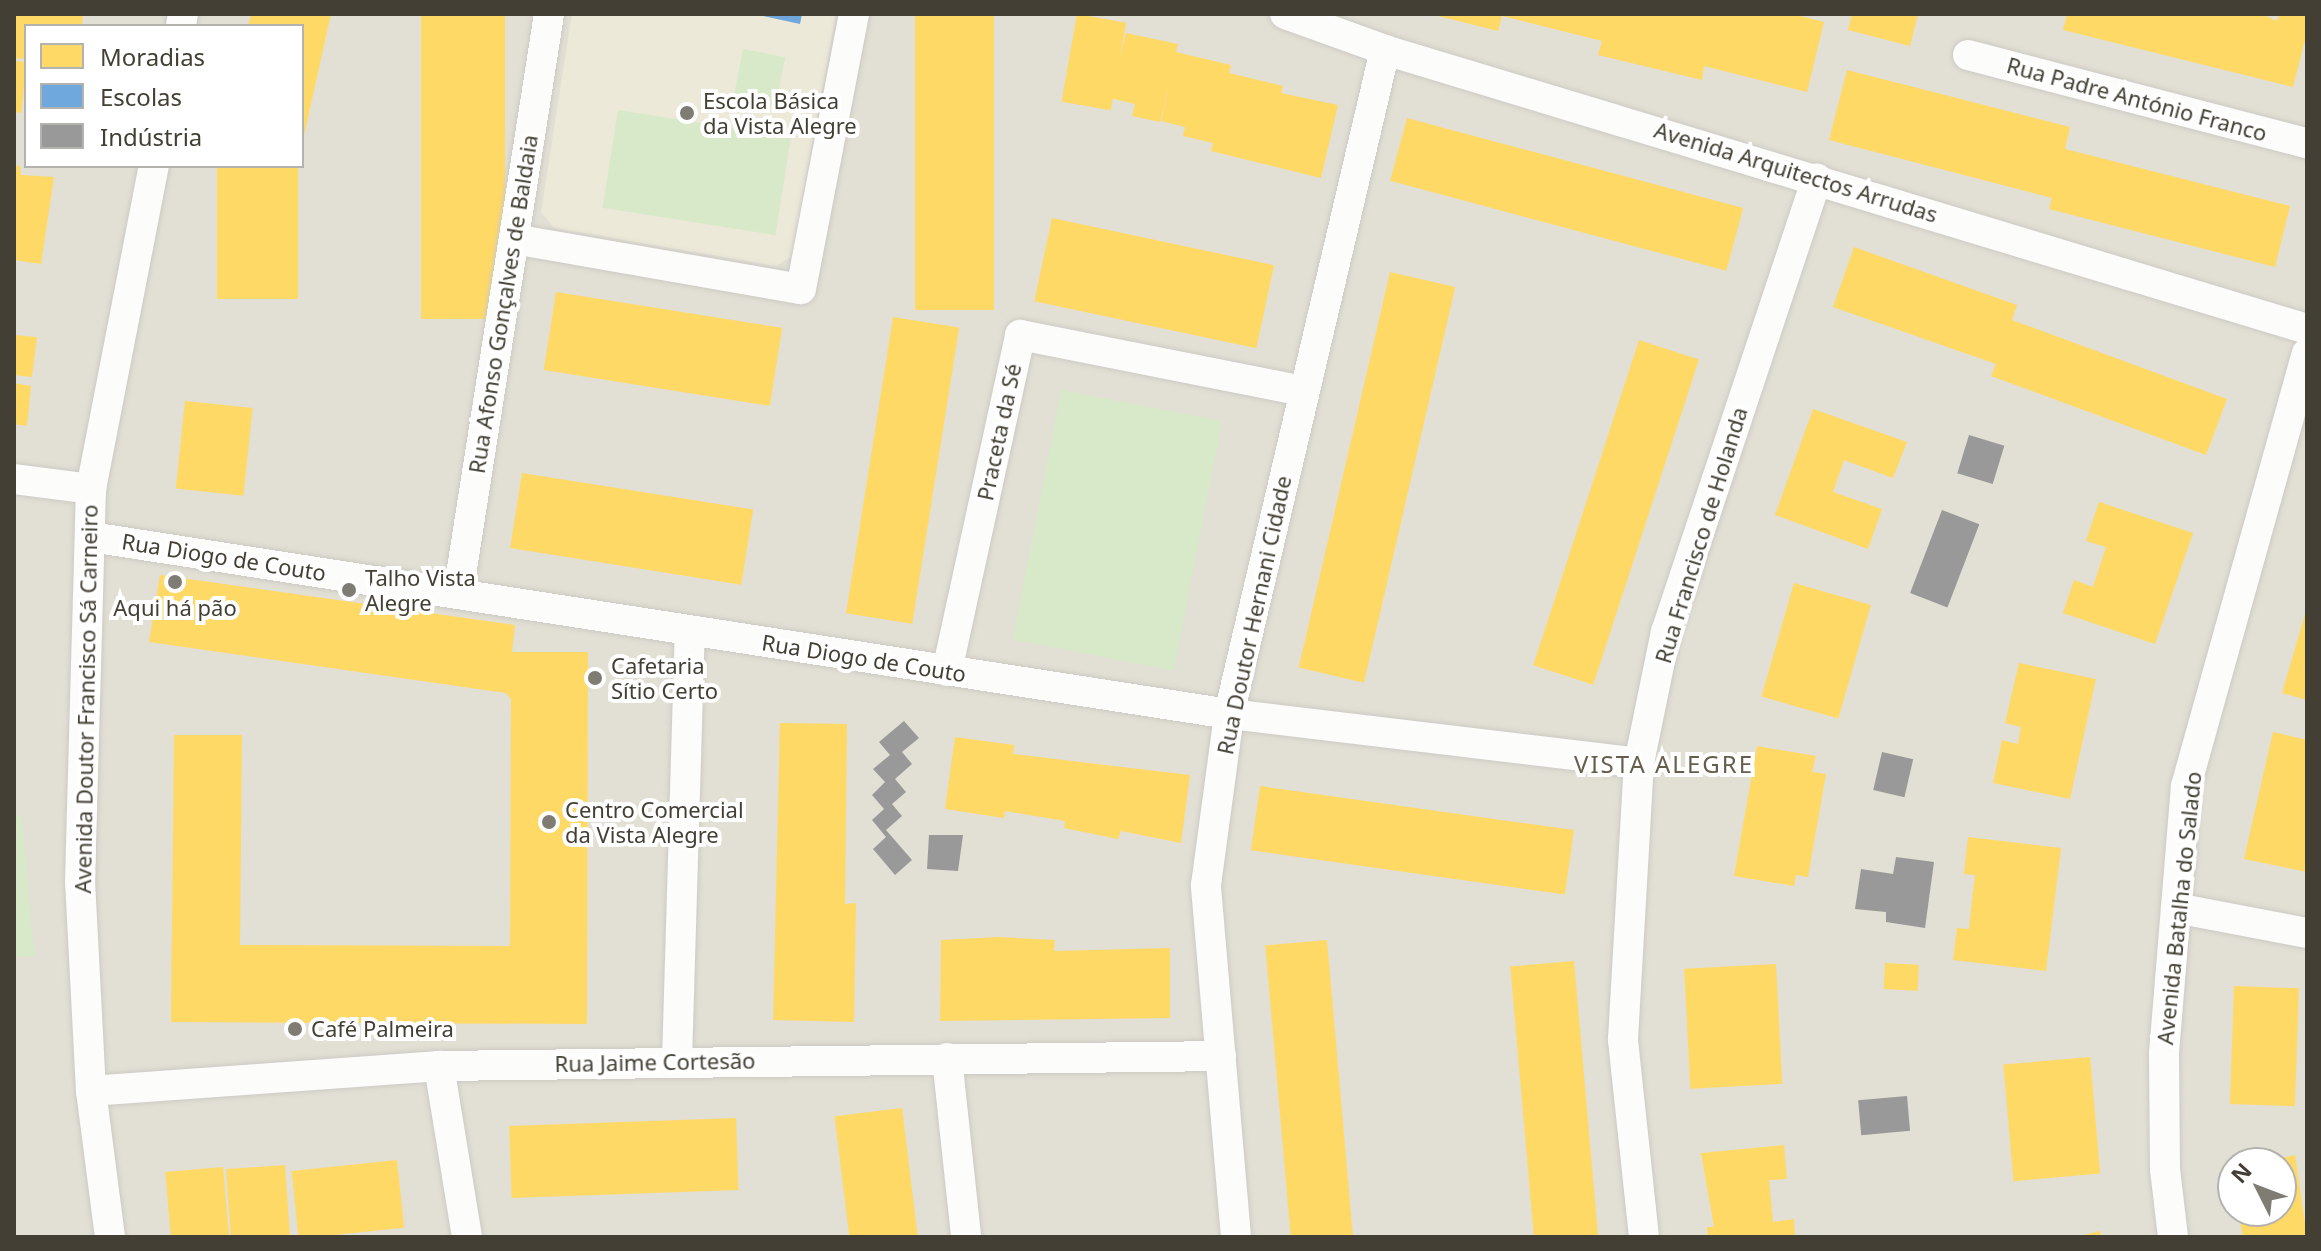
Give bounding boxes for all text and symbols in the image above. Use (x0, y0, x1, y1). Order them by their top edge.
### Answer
legend (24, 24, 304, 168)
text: Moradias (100, 40, 205, 73)
street label: Rua Padre António Franco (2004, 52, 2270, 146)
text: Escolas (100, 80, 182, 113)
place label: Escola Básica da Vista Alegre (703, 87, 857, 138)
marker: Escola Básica da Vista Alegre (678, 104, 696, 122)
street label: Avenida Arquitectos Arrudas (1651, 116, 1941, 228)
text: Indústria (100, 120, 202, 153)
street label: Rua Afonso Gonçalves de Baldaia (463, 133, 543, 475)
street label: Praceta da Sé (972, 361, 1026, 503)
street label: Rua Francisco de Holanda (1649, 404, 1753, 666)
street label: Rua Doutor Hernani Cidade (1212, 473, 1296, 757)
street label: Avenida Doutor Francisco Sá Carneiro (69, 504, 103, 894)
street label: Rua Diogo de Couto (120, 528, 328, 586)
place label: Talho Vista Alegre (365, 564, 476, 616)
marker: Aqui há pão (166, 573, 184, 591)
marker: Talho Vista Alegre (340, 581, 358, 599)
place label: Aqui há pão (113, 595, 237, 621)
street label: Rua Diogo de Couto (760, 629, 968, 687)
place label: Cafetaria Sítio Certo (611, 652, 718, 704)
marker: Cafetaria Sítio Certo (586, 669, 604, 687)
district label: VISTA ALEGRE (1574, 750, 1754, 778)
street label: Avenida Batalha do Salado (2152, 770, 2206, 1046)
place label: Centro Comercial da Vista Alegre (565, 796, 744, 848)
marker: Centro Comercial da Vista Alegre (540, 813, 558, 831)
place label: Café Palmeira (311, 1016, 454, 1042)
marker: Café Palmeira (286, 1020, 304, 1038)
street label: Rua Jaime Cortesão (554, 1047, 756, 1077)
north arrow (2217, 1147, 2297, 1227)
text: N (2224, 1156, 2258, 1189)

